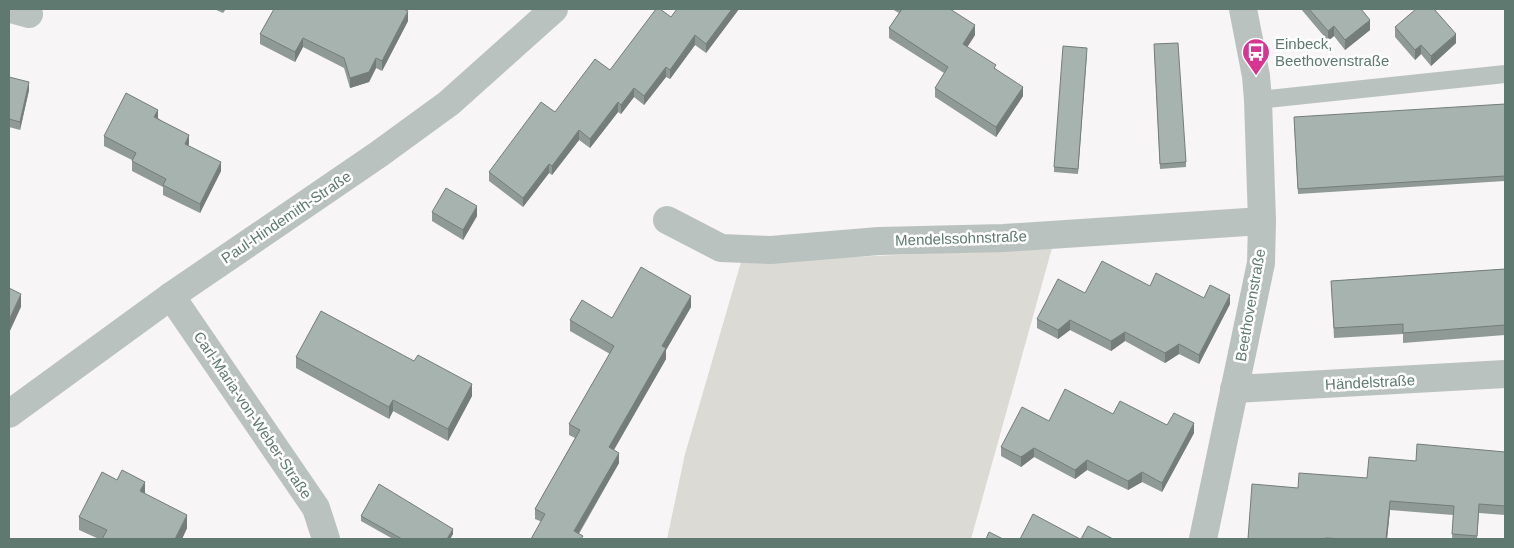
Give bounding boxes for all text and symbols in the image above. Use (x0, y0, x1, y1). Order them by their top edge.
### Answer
place label: Einbeck, Beethovenstraße (1275, 35, 1389, 69)
bus stop icon: Einbeck, Beethovenstraße (1241, 37, 1271, 76)
street label: Paul-Hindemith-Straße (218, 167, 354, 267)
street label: Mendelssohnstraße (895, 227, 1027, 249)
street label: Beethovenstraße (1232, 247, 1268, 363)
street label: Carl-Maria-von-Weber-Straße (191, 328, 315, 502)
street label: Händelstraße (1325, 371, 1415, 393)

